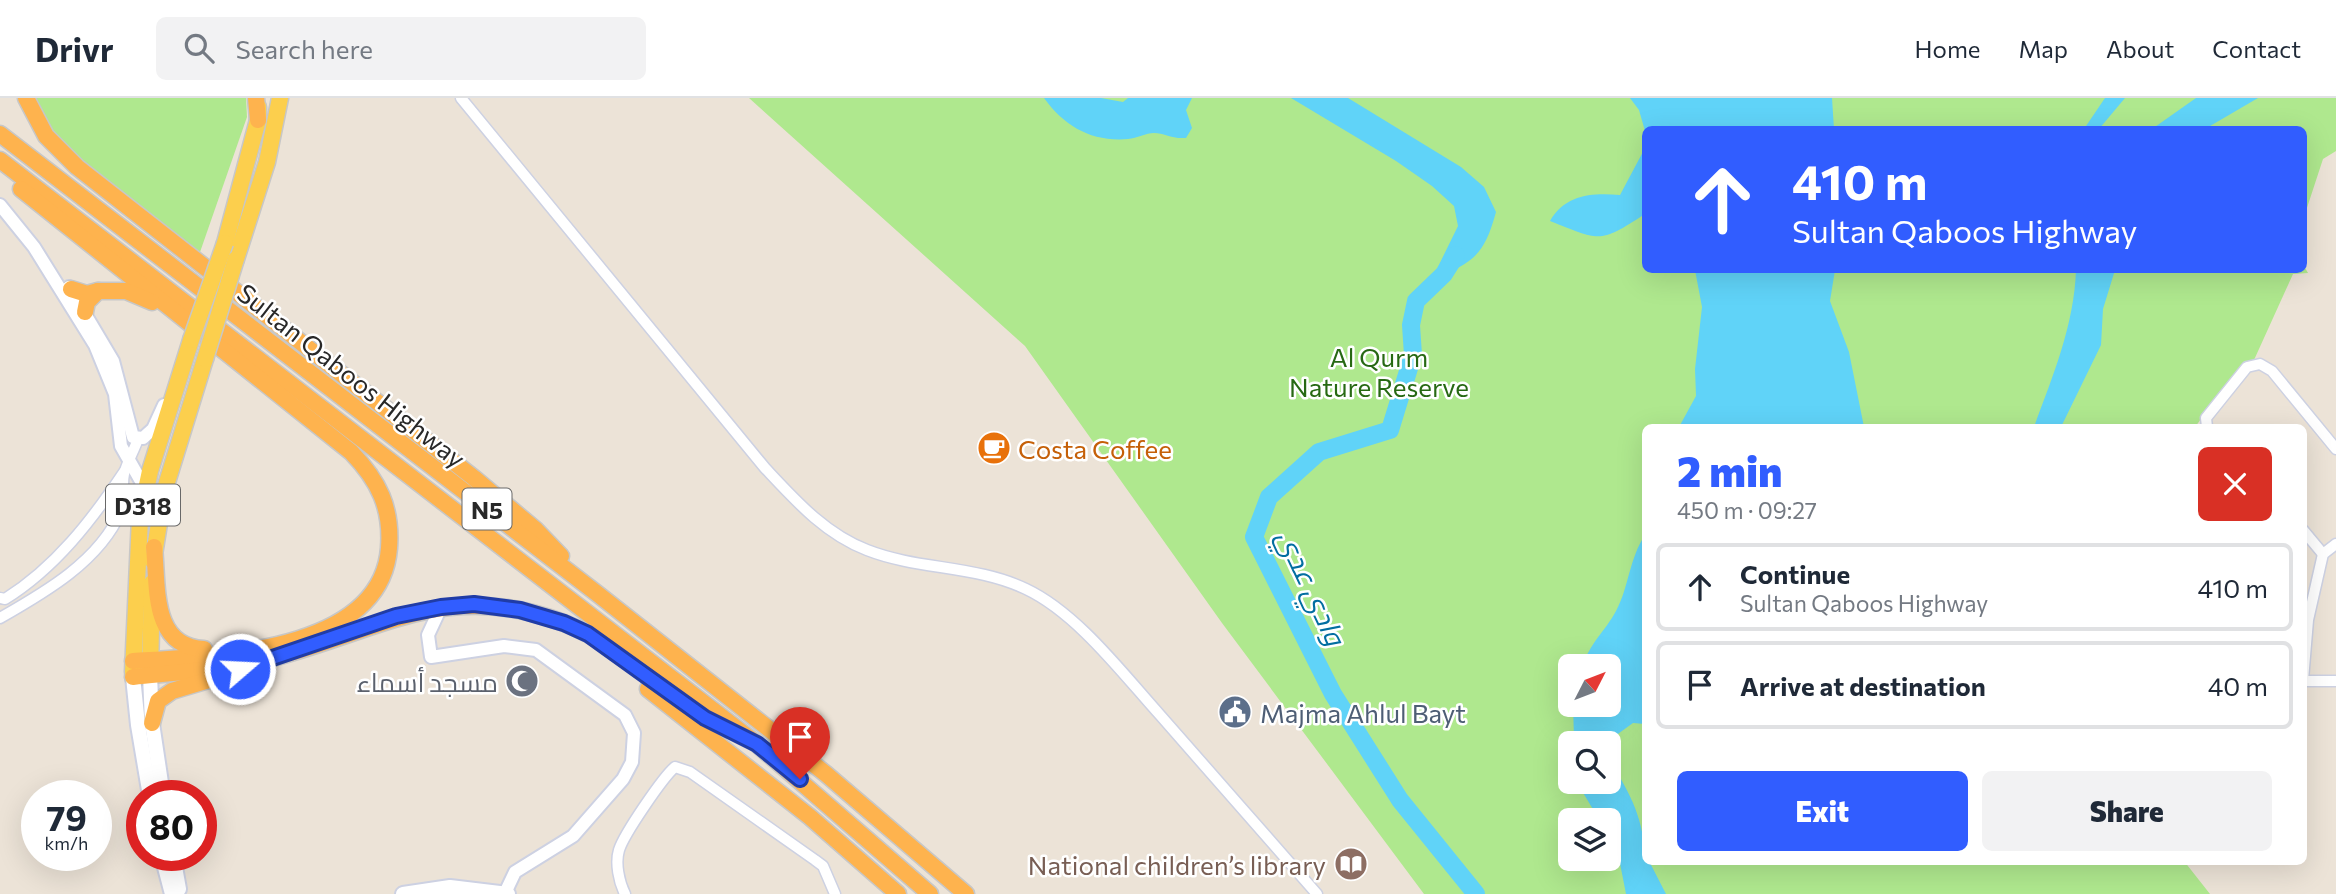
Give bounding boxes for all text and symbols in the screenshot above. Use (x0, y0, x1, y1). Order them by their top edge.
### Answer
search box (156, 17, 646, 80)
text: Drivr (35, 28, 114, 69)
icon: search (180, 29, 218, 67)
text: Search here (236, 33, 373, 64)
text: Home (1915, 34, 1981, 63)
text: Map (2019, 34, 2068, 63)
text: About (2106, 34, 2174, 63)
text: Contact (2212, 34, 2301, 63)
text: 410 m (1792, 150, 1927, 210)
icon: ahead (1677, 154, 1768, 245)
text: Sultan Qaboos Highway (1792, 210, 2137, 250)
street label: Sultan Qaboos Highway (232, 276, 472, 474)
park label: Al Qurm Nature Reserve (1289, 341, 1469, 402)
cafe icon: Costa Coffee (975, 429, 1013, 467)
place label: Costa Coffee (1018, 433, 1172, 464)
text: 2 min (1677, 444, 1783, 496)
button: close (2198, 447, 2272, 521)
road number: D318 (106, 484, 180, 526)
road number: N5 (462, 488, 512, 530)
text: 450 m · 09:27 (1677, 496, 1817, 524)
water label: وادي عدي (1264, 524, 1354, 655)
text: Continue (1740, 558, 1850, 589)
icon: ahead (1681, 568, 1719, 606)
text: 410 m (2197, 572, 2268, 603)
text: Sultan Qaboos Highway (1740, 589, 1988, 617)
position arrow (203, 632, 277, 706)
north arrow (1558, 654, 1620, 718)
map controls (1558, 654, 1621, 871)
mosque icon: مسجد أسماء (503, 662, 541, 700)
place label: مسجد أسماء (357, 666, 498, 697)
icon: arrive (1681, 666, 1719, 704)
text: Arrive at destination (1740, 670, 1986, 701)
text: 40 m (2208, 670, 2268, 701)
public building icon: Majma Ahlul Bayt (1216, 693, 1254, 731)
place label: Majma Ahlul Bayt (1260, 697, 1466, 728)
pin (770, 707, 830, 779)
icon: arrive (781, 718, 819, 756)
button: search (1558, 731, 1621, 794)
button: Exit (1677, 771, 1968, 851)
button: Share (1982, 771, 2272, 851)
speed limit sign: 80 (126, 780, 217, 871)
text: 79 (46, 795, 87, 838)
button: layers (1558, 808, 1621, 871)
text: km/h (45, 832, 88, 854)
library icon: National children’s library (1332, 845, 1370, 883)
place label: National children’s library (1028, 849, 1326, 880)

